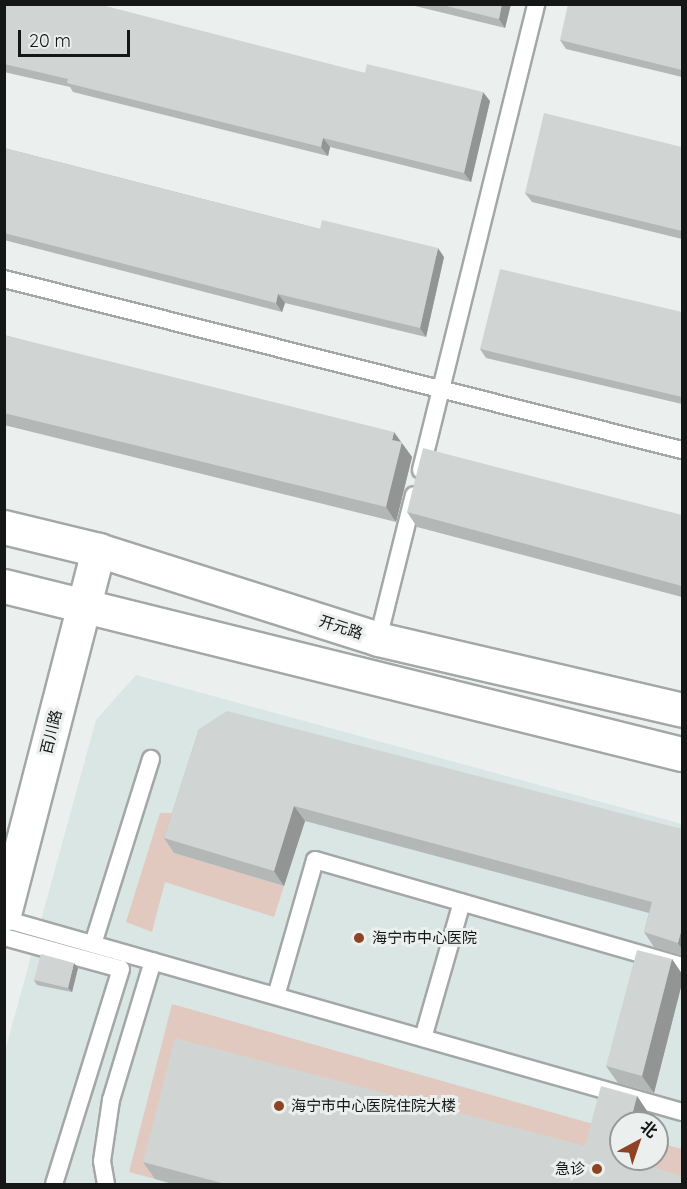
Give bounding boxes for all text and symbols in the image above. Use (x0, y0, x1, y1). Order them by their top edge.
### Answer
scale bar (21, 18, 134, 56)
text: 20 m (29, 29, 71, 52)
street label: 开元路 (317, 611, 365, 643)
street label: 百川路 (37, 708, 65, 756)
marker: 海宁市中心医院 (350, 929, 368, 947)
place label: 海宁市中心医院 (372, 929, 477, 947)
place label: 海宁市中心医院住院大楼 (291, 1097, 456, 1115)
marker: 海宁市中心医院住院大楼 (272, 1099, 286, 1113)
north arrow (609, 1111, 669, 1171)
text: 北 (637, 1116, 662, 1142)
place label: 急诊 (555, 1160, 585, 1178)
marker: 急诊 (590, 1162, 604, 1176)

